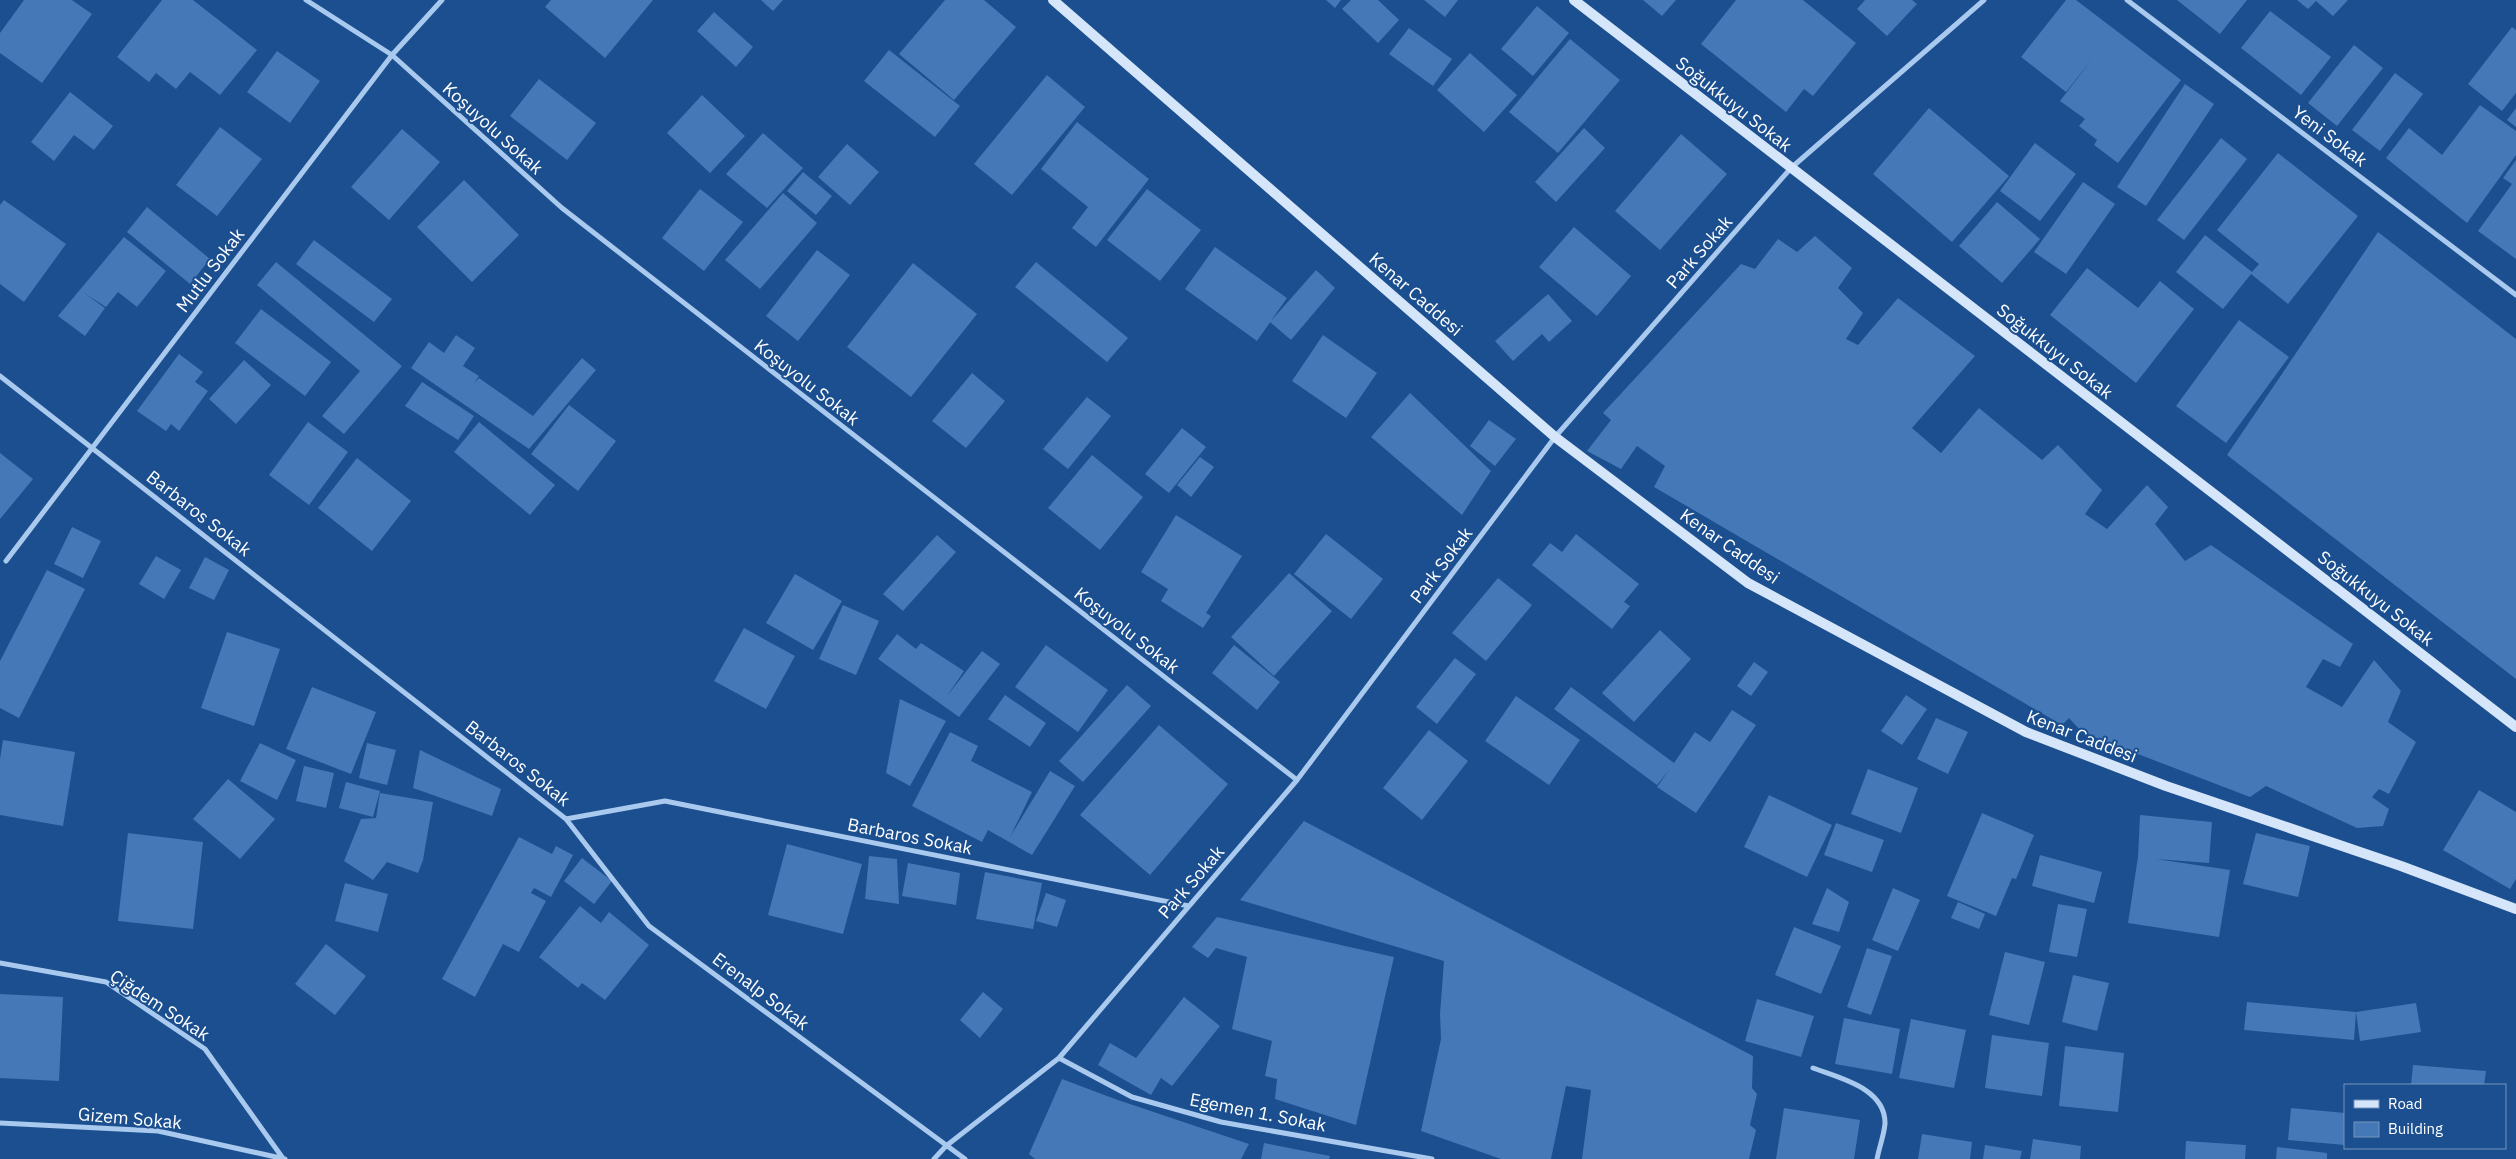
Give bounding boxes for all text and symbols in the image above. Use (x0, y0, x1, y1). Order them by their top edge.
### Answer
street label: Soğukkuyu Sokak (1671, 51, 1797, 157)
street label: Koşuyolu Sokak (438, 77, 548, 180)
street label: Yeni Sokak (2288, 100, 2372, 172)
street label: Park Sokak (1661, 210, 1737, 293)
street label: Mutlu Sokak (171, 223, 249, 317)
street label: Kenar Caddesi (1365, 247, 1467, 341)
street label: Soğukkuyu Sokak (1992, 298, 2118, 404)
street label: Koşuyolu Sokak (750, 334, 865, 431)
street label: Barbaros Sokak (142, 465, 256, 561)
street label: Kenar Caddesi (1676, 503, 1784, 589)
street label: Park Sokak (1405, 522, 1477, 608)
street label: Soğukkuyu Sokak (2313, 545, 2439, 651)
street label: Koşuyolu Sokak (1070, 582, 1185, 679)
street label: Kenar Caddesi (2024, 704, 2140, 768)
street label: Barbaros Sokak (461, 715, 575, 811)
street label: Barbaros Sokak (846, 813, 975, 859)
street label: Park Sokak (1153, 840, 1229, 923)
street label: Erenalp Sokak (708, 947, 814, 1035)
street label: Çiğdem Sokak (106, 964, 215, 1046)
legend (2344, 1084, 2506, 1149)
street label: Egemen 1. Sokak (1188, 1087, 1329, 1137)
text: Road (2388, 1094, 2423, 1113)
street label: Gizem Sokak (77, 1102, 183, 1134)
text: Building (2388, 1119, 2443, 1138)

